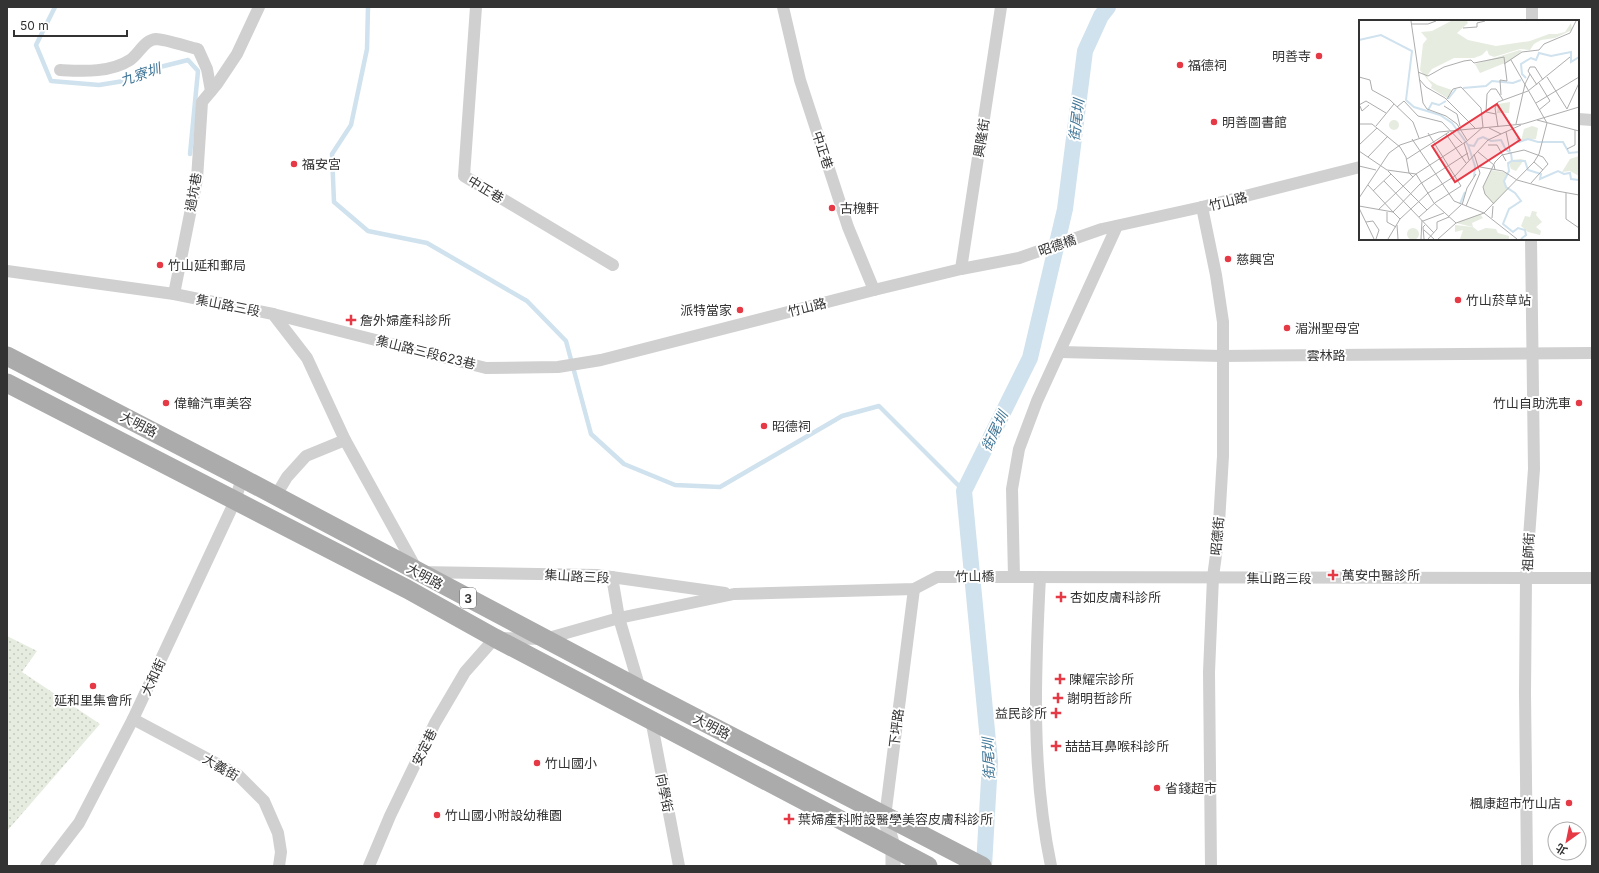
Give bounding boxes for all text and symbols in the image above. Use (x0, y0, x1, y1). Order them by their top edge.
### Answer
scale bar (14, 12, 127, 38)
text: 50 m (20, 18, 49, 33)
inset map (1359, 20, 1579, 240)
place label: 明善寺 (1272, 48, 1311, 64)
marker: 明善寺 (1314, 51, 1324, 61)
place label: 福德祠 (1188, 57, 1227, 73)
water label: 九寮圳 (117, 59, 165, 89)
marker: 福德祠 (1175, 60, 1185, 70)
water label: 街尾圳 (1065, 96, 1087, 142)
place label: 明善圖書館 (1222, 114, 1287, 130)
street label: 興隆街 (970, 117, 992, 159)
marker: 明善圖書館 (1209, 117, 1219, 127)
street label: 中正巷 (809, 129, 837, 171)
place label: 福安宮 (302, 156, 341, 172)
marker: 福安宮 (289, 159, 299, 169)
street label: 過坑巷 (182, 171, 204, 213)
street label: 中正巷 (465, 172, 507, 206)
street label: 竹山路 (1207, 189, 1249, 213)
place label: 古槐軒 (840, 200, 879, 216)
marker: 古槐軒 (827, 203, 837, 213)
street label: 昭德橋 (1036, 231, 1078, 259)
place label: 慈興宮 (1236, 251, 1275, 267)
marker: 慈興宮 (1223, 254, 1233, 264)
place label: 竹山延和郵局 (168, 257, 246, 273)
marker: 竹山延和郵局 (155, 260, 165, 270)
street label: 集山路三段 (195, 291, 261, 319)
place label: 竹山菸草站 (1466, 292, 1531, 308)
street label: 竹山路 (786, 295, 828, 319)
marker: 竹山菸草站 (1453, 295, 1463, 305)
place label: 派特當家 (680, 302, 732, 318)
marker: 派特當家 (735, 305, 745, 315)
place label: 詹外婦產科診所 (360, 312, 451, 328)
marker: 詹外婦產科診所 (345, 314, 357, 326)
place label: 湄洲聖母宮 (1295, 320, 1360, 336)
marker: 湄洲聖母宮 (1282, 323, 1292, 333)
street label: 集山路三段623巷 (375, 332, 477, 372)
street label: 雲林路 (1306, 347, 1346, 363)
place label: 偉輪汽車美容 (174, 395, 252, 411)
place label: 竹山自助洗車 (1493, 395, 1571, 411)
marker: 偉輪汽車美容 (161, 398, 171, 408)
marker: 竹山自助洗車 (1574, 398, 1584, 408)
water label: 街尾圳 (977, 407, 1012, 454)
street label: 大明路 (118, 408, 160, 440)
place label: 昭德祠 (772, 418, 811, 434)
marker: 昭德祠 (759, 421, 769, 431)
street label: 昭德街 (1207, 516, 1227, 556)
street label: 祖師街 (1519, 532, 1537, 572)
street label: 大明路 (404, 560, 446, 592)
street label: 集山路三段 (544, 566, 610, 586)
place label: 萬安中醫診所 (1342, 567, 1420, 583)
street label: 竹山橋 (955, 568, 995, 584)
marker: 萬安中醫診所 (1327, 569, 1339, 581)
street label: 集山路三段 (1246, 570, 1312, 586)
road number: 3 (460, 588, 476, 608)
place label: 杏如皮膚科診所 (1070, 589, 1161, 605)
marker: 杏如皮膚科診所 (1055, 591, 1067, 603)
street label: 大和街 (138, 656, 168, 698)
place label: 陳耀宗診所 (1069, 671, 1134, 687)
marker: 陳耀宗診所 (1054, 673, 1066, 685)
marker: 延和里集會所 (88, 681, 98, 691)
place label: 謝明哲診所 (1067, 690, 1132, 706)
place label: 延和里集會所 (54, 692, 132, 708)
marker: 謝明哲診所 (1052, 692, 1064, 704)
place label: 益民診所 (995, 705, 1047, 721)
marker: 益民診所 (1050, 707, 1062, 719)
street label: 下坪路 (886, 708, 906, 748)
street label: 大明路 (691, 710, 733, 742)
street label: 安定巷 (408, 726, 440, 768)
water label: 街尾圳 (979, 736, 997, 780)
place label: 喆喆耳鼻喉科診所 (1065, 738, 1169, 754)
marker: 喆喆耳鼻喉科診所 (1050, 740, 1062, 752)
street label: 大義街 (200, 750, 242, 784)
place label: 竹山國小 (545, 755, 597, 771)
marker: 竹山國小 (532, 758, 542, 768)
street label: 向學街 (653, 772, 677, 814)
place label: 省錢超市 (1165, 780, 1217, 796)
marker: 省錢超市 (1152, 783, 1162, 793)
place label: 楓康超市竹山店 (1470, 795, 1561, 811)
marker: 楓康超市竹山店 (1564, 798, 1574, 808)
place label: 竹山國小附設幼稚園 (445, 807, 562, 823)
marker: 竹山國小附設幼稚園 (432, 810, 442, 820)
place label: 葉婦產科附設醫學美容皮膚科診所 (798, 811, 993, 827)
marker: 葉婦產科附設醫學美容皮膚科診所 (783, 813, 795, 825)
north arrow (1547, 821, 1587, 861)
text: 北 (1553, 841, 1570, 858)

